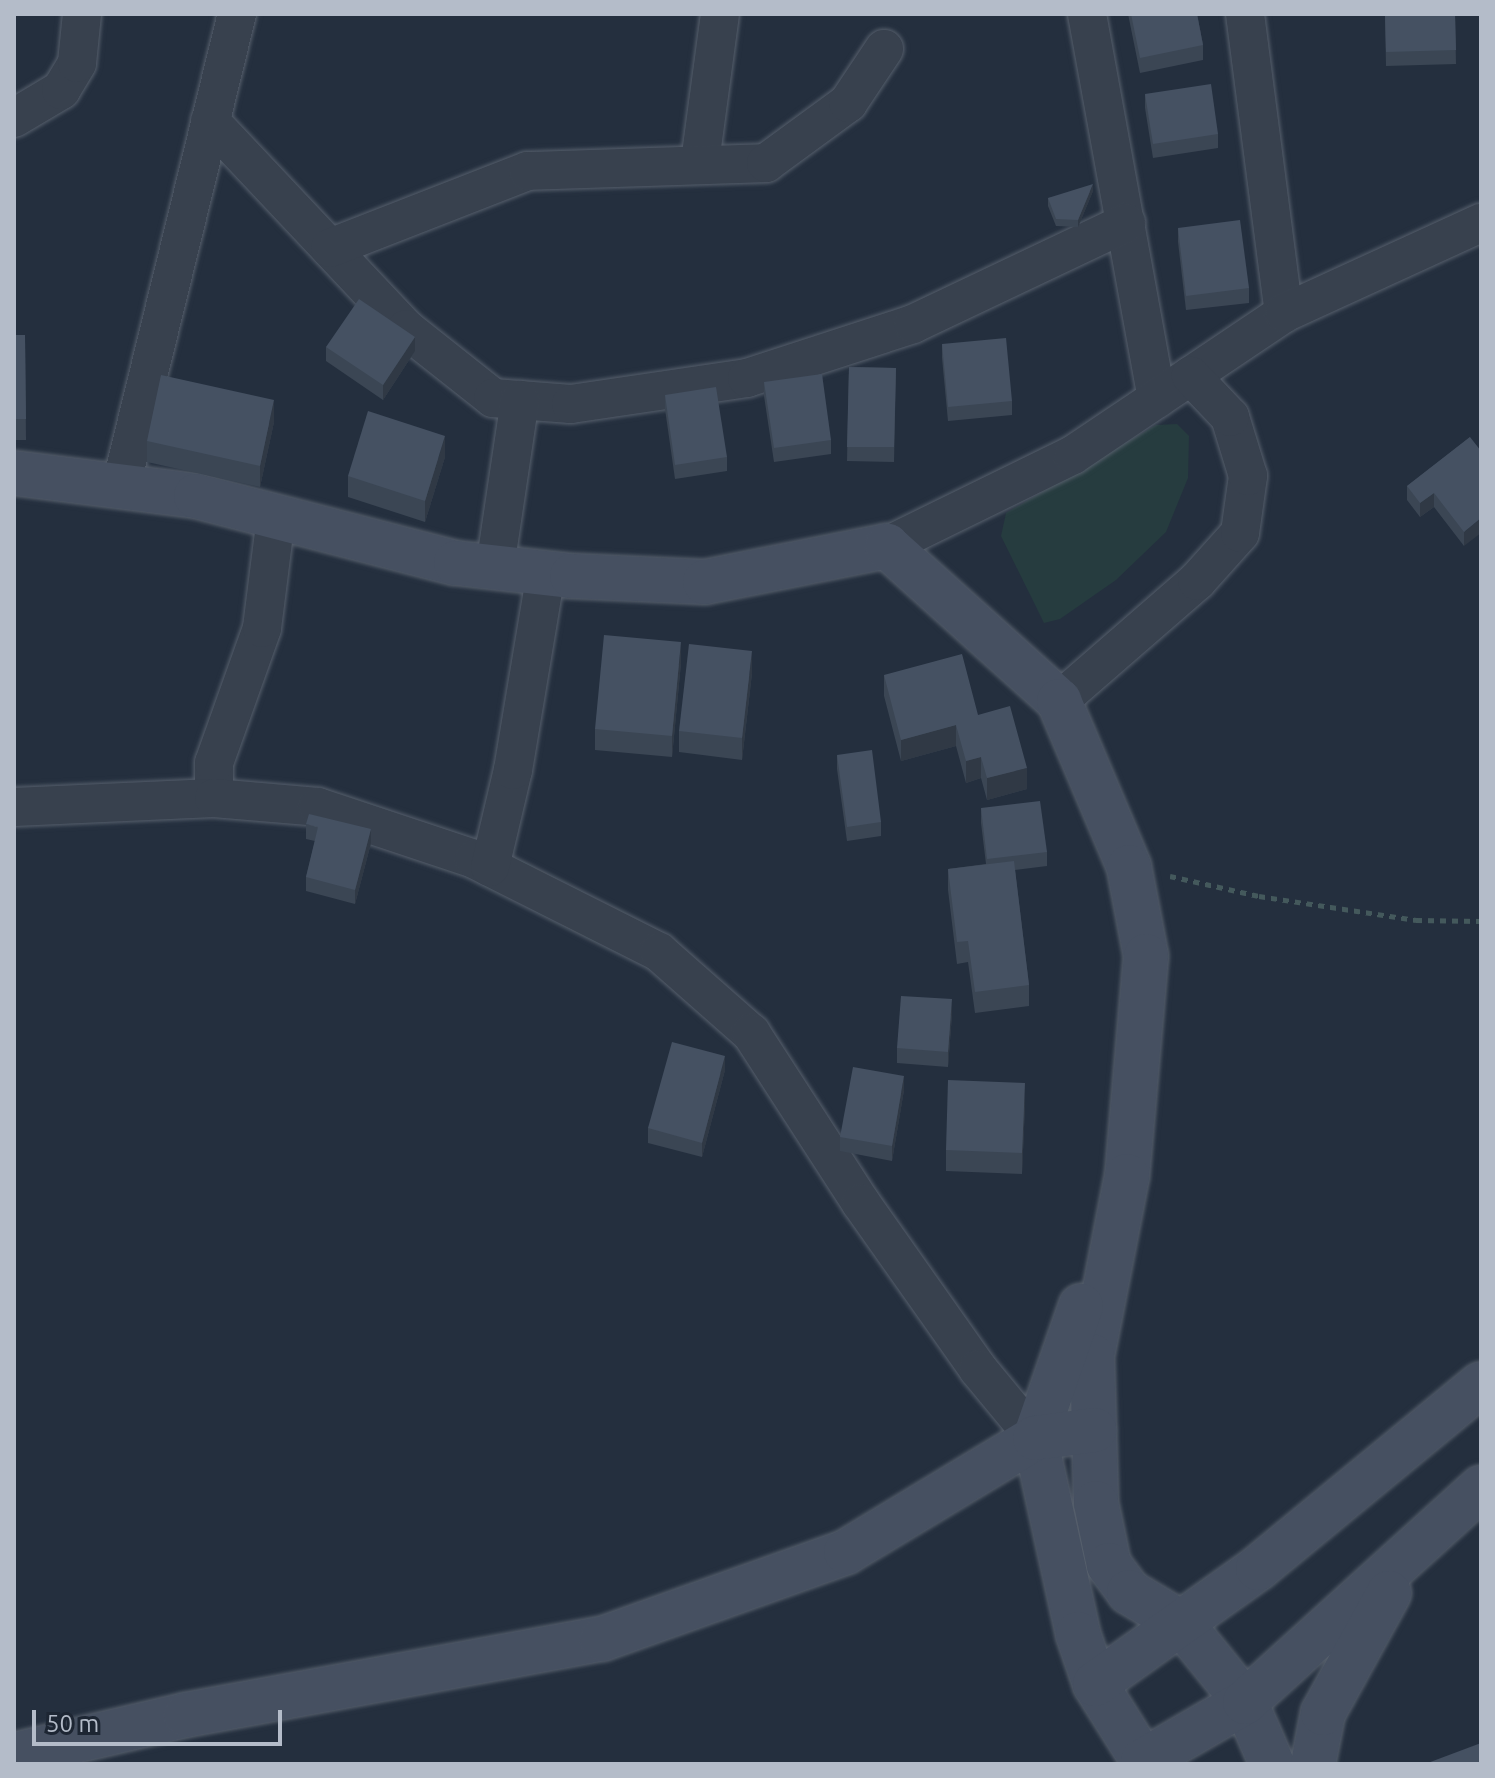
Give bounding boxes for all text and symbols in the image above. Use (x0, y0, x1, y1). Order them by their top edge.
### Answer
scale bar (36, 1694, 286, 1744)
text: 50 m (46, 1710, 99, 1737)

